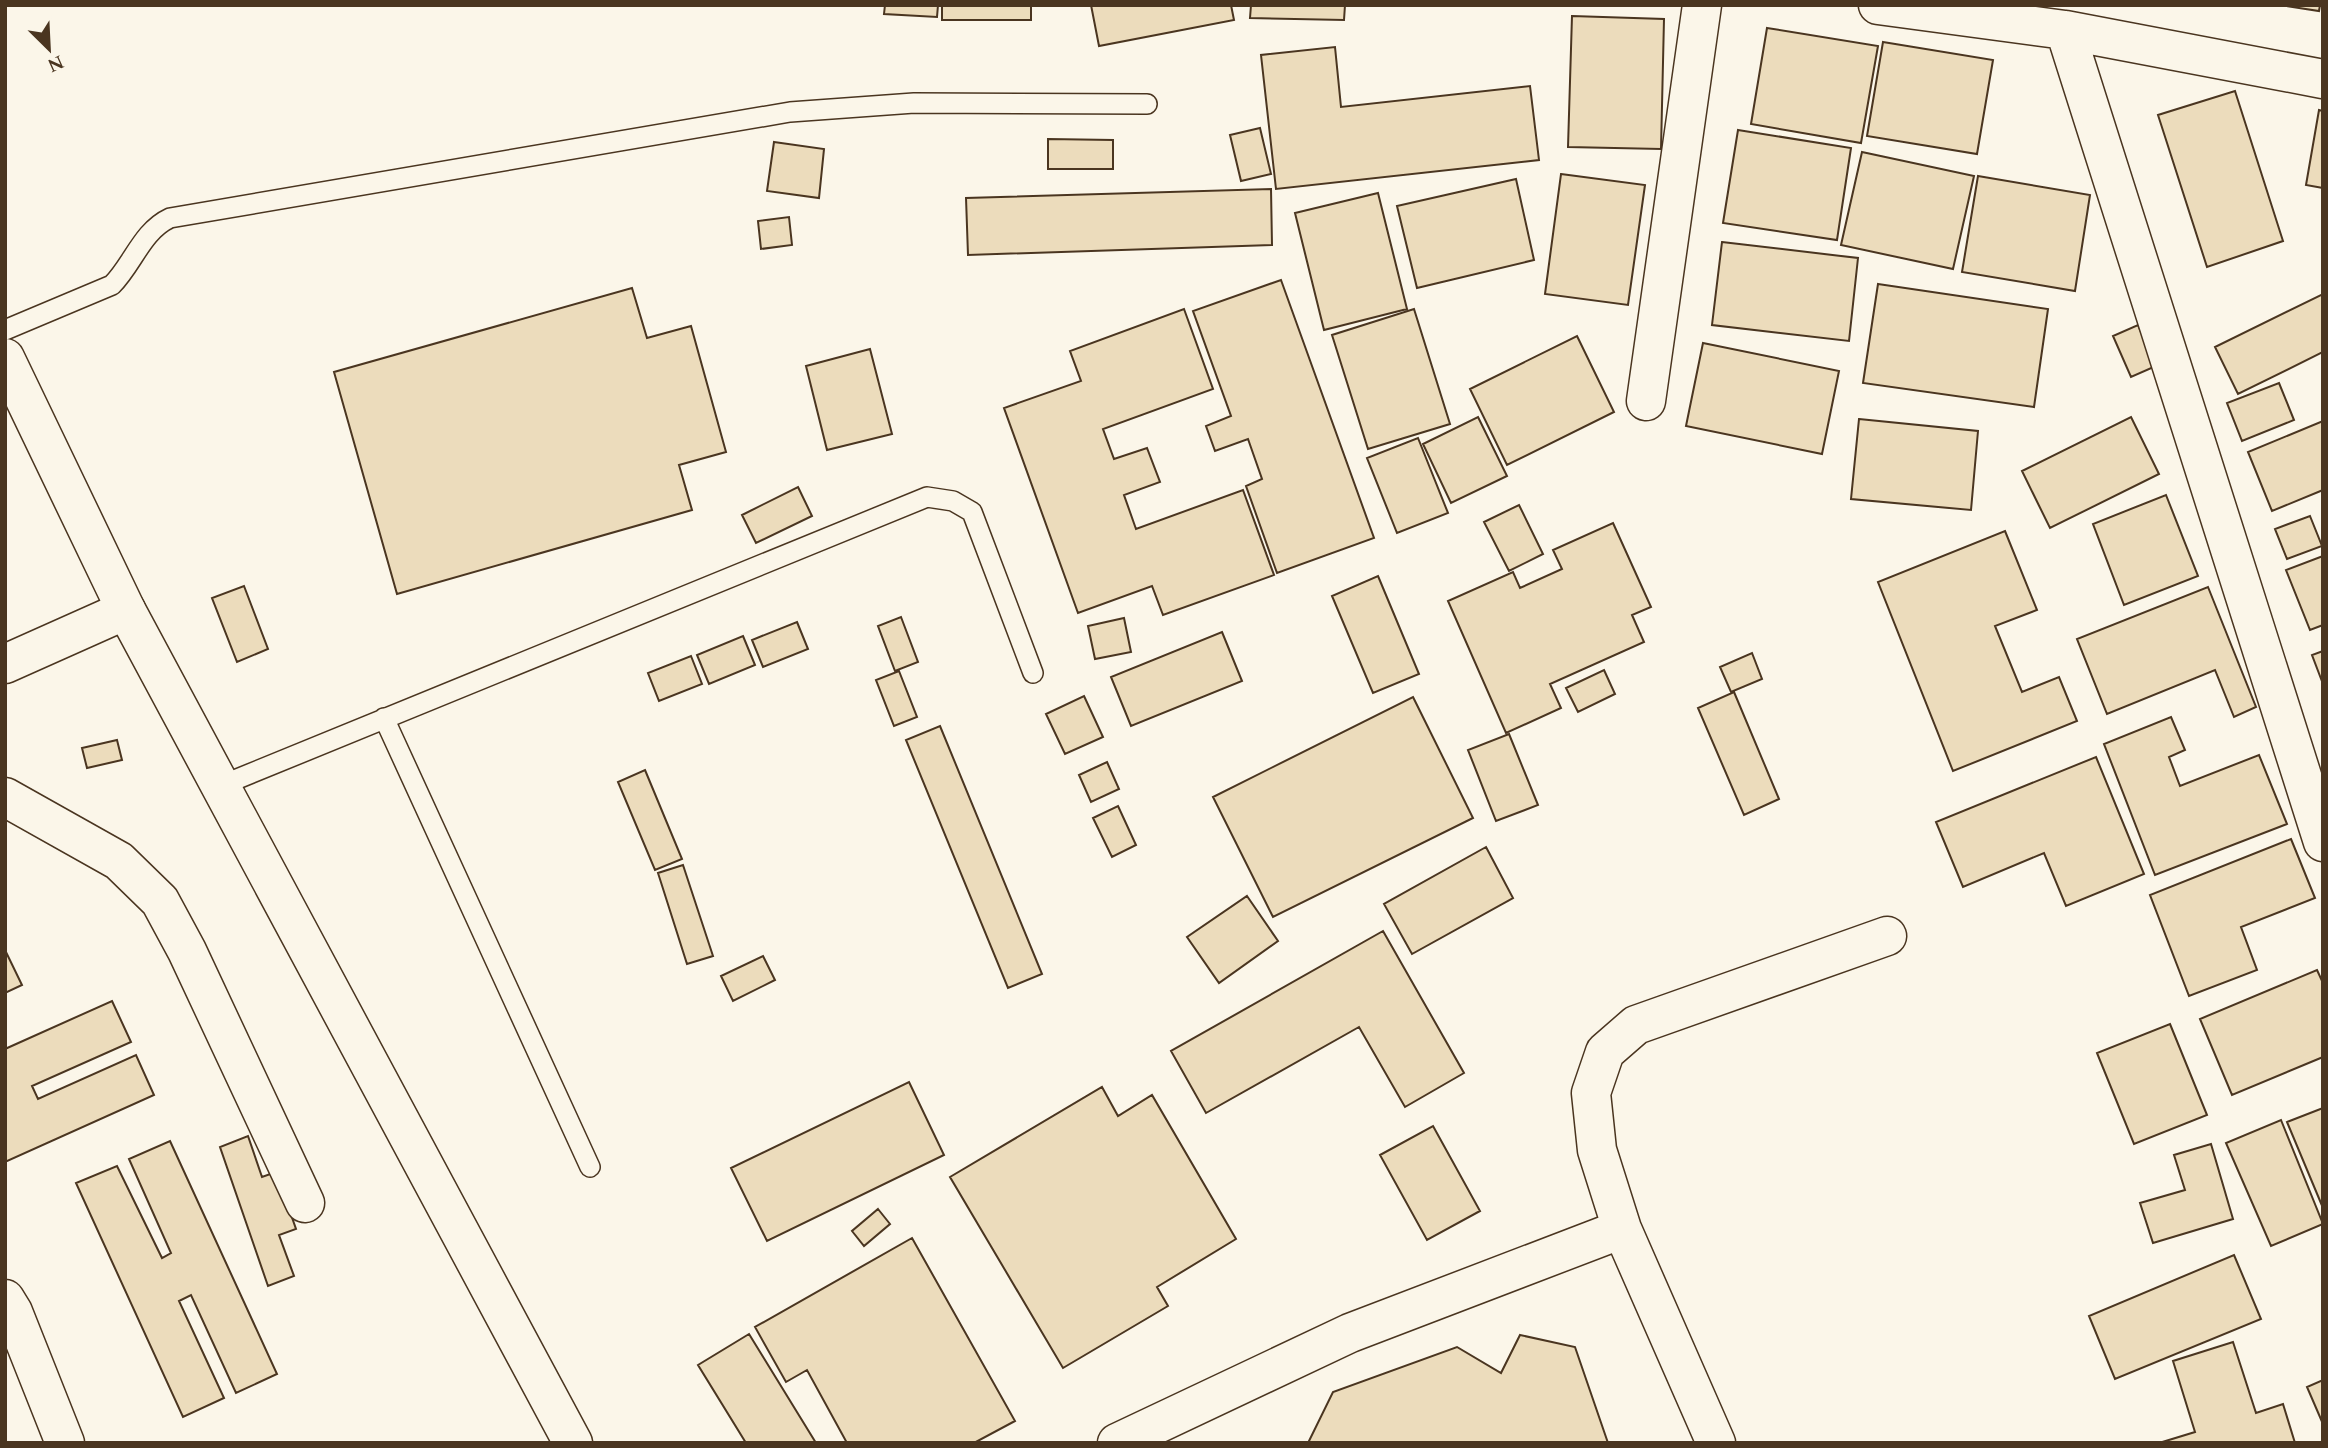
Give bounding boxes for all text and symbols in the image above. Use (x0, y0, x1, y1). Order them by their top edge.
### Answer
north arrow (14, 14, 84, 84)
text: N (42, 47, 68, 80)

